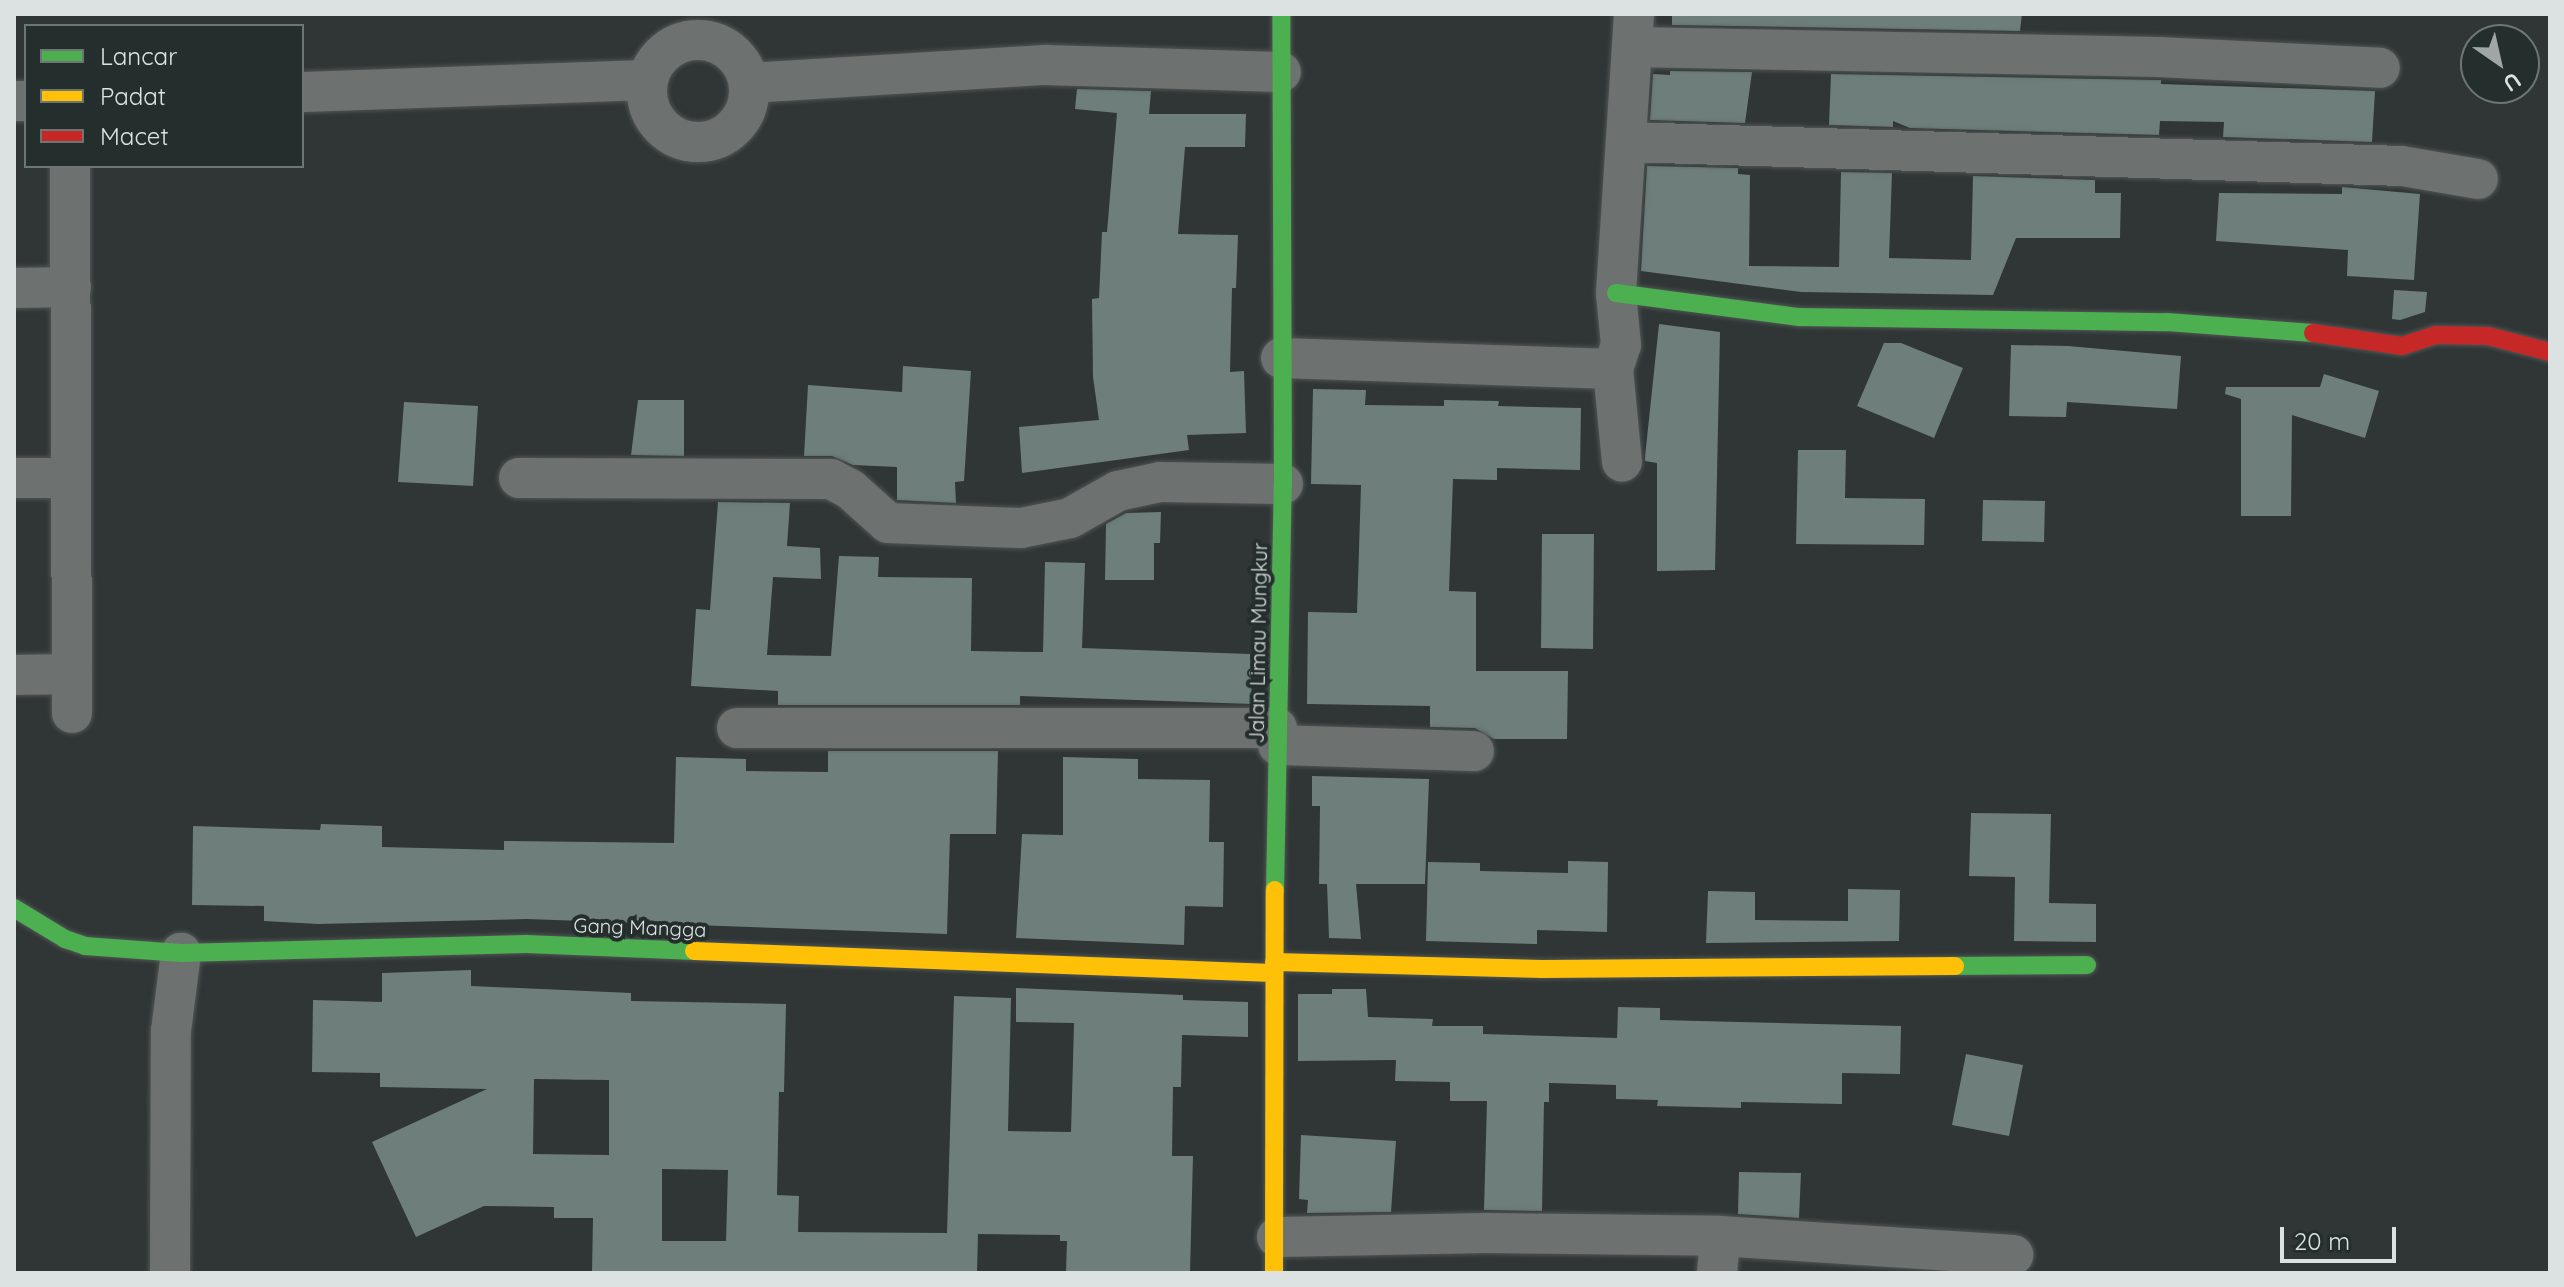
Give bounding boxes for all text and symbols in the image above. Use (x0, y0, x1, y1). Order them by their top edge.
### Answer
legend (24, 24, 304, 168)
north arrow (2460, 24, 2540, 104)
text: Lancar (100, 41, 177, 71)
text: U (2498, 66, 2527, 98)
text: Padat (100, 81, 166, 111)
text: Macet (100, 121, 169, 151)
street label: Jalan Limau Mungkur (1244, 542, 1272, 744)
street label: Gang Mangga (573, 913, 707, 941)
scale bar (2284, 1211, 2400, 1261)
text: 20 m (2294, 1226, 2350, 1256)

